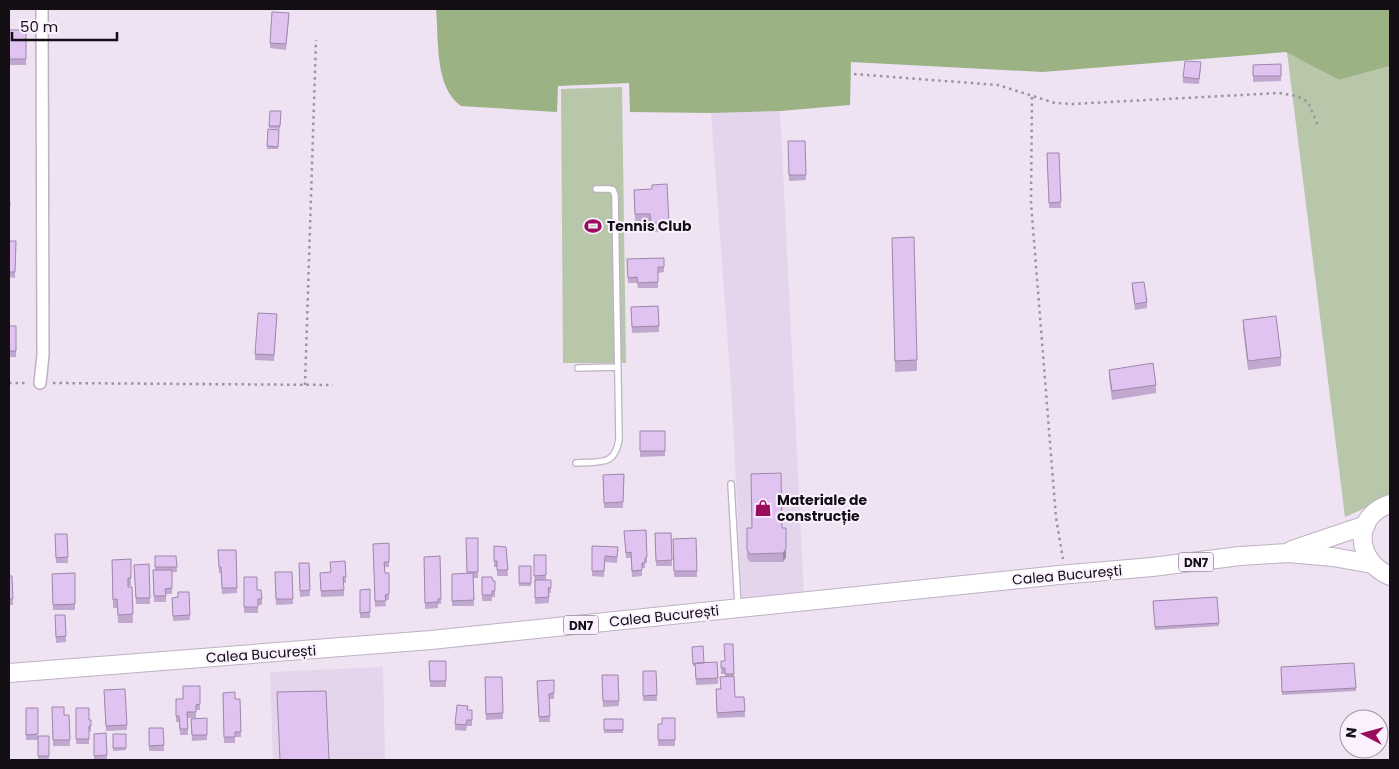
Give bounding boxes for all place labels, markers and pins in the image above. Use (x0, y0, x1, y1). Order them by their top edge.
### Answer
sports icon: Tennis Club (583, 216, 603, 236)
place label: Tennis Club (607, 216, 692, 236)
place label: Materiale de construcție (777, 490, 868, 526)
shop icon: Materiale de construcție (753, 498, 773, 518)

